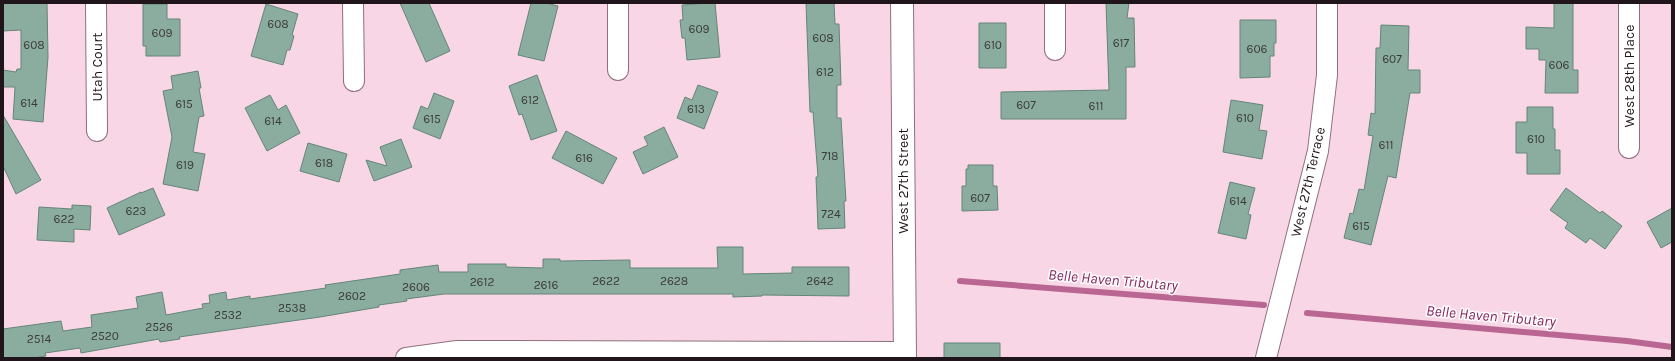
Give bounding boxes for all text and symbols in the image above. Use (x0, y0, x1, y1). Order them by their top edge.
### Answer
house number: 608 (267, 17, 289, 31)
house number: 609 (689, 22, 710, 36)
street label: West 28th Place (1621, 25, 1638, 127)
house number: 609 (152, 26, 173, 40)
house number: 608 (812, 31, 834, 45)
street label: Utah Court (89, 33, 106, 101)
house number: 617 (1113, 36, 1130, 50)
house number: 608 (23, 38, 45, 52)
house number: 610 (984, 38, 1002, 52)
house number: 606 (1247, 42, 1268, 56)
house number: 607 (1382, 52, 1402, 66)
house number: 606 (1549, 58, 1570, 72)
house number: 612 (816, 65, 834, 79)
house number: 612 (521, 93, 539, 107)
house number: 614 (20, 96, 38, 110)
house number: 615 (175, 97, 193, 111)
house number: 607 (1016, 98, 1036, 112)
house number: 611 (1089, 99, 1103, 113)
house number: 613 (687, 102, 705, 116)
house number: 610 (1236, 111, 1254, 125)
house number: 615 (423, 112, 441, 126)
house number: 614 (264, 114, 282, 128)
street label: West 27th Terrace (1287, 125, 1329, 239)
street label: West 27th Street (895, 128, 912, 234)
house number: 610 (1527, 132, 1545, 146)
house number: 611 (1379, 138, 1393, 152)
house number: 718 (822, 149, 838, 163)
house number: 616 (575, 151, 593, 165)
house number: 618 (315, 156, 333, 170)
house number: 619 (176, 158, 194, 172)
house number: 607 (970, 191, 990, 205)
house number: 614 (1229, 194, 1247, 208)
house number: 623 (126, 204, 146, 218)
house number: 724 (821, 207, 841, 221)
house number: 622 (54, 212, 74, 226)
house number: 615 (1352, 219, 1370, 233)
water label: Belle Haven Tributary (1047, 265, 1179, 295)
house number: 2622 (592, 274, 620, 288)
house number: 2628 (660, 274, 688, 288)
house number: 2642 (806, 274, 834, 288)
house number: 2612 (470, 275, 494, 289)
house number: 2616 (534, 278, 558, 292)
house number: 2606 (402, 280, 430, 294)
house number: 2602 (338, 289, 366, 303)
house number: 2538 (278, 301, 306, 315)
water label: Belle Haven Tributary (1425, 301, 1557, 331)
house number: 2532 (214, 308, 242, 322)
house number: 2526 (145, 320, 173, 334)
house number: 2520 (91, 329, 119, 343)
house number: 2514 (27, 332, 51, 346)

